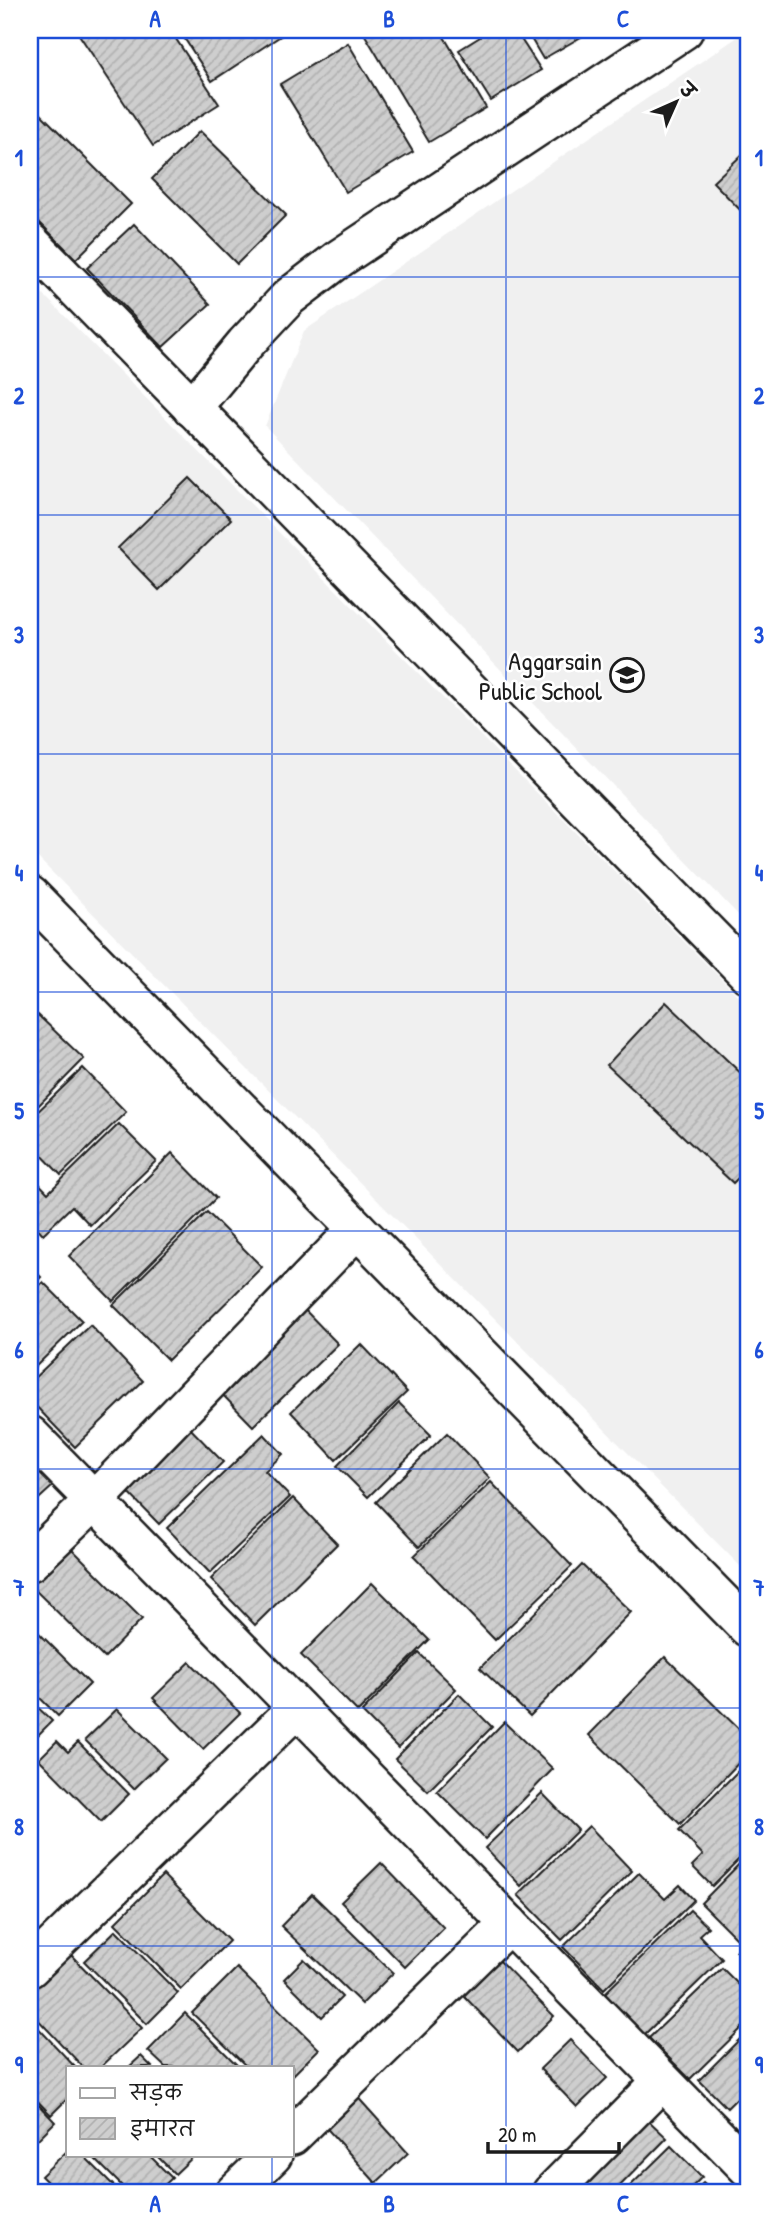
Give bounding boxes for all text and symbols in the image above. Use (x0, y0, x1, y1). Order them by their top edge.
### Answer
text: A (149, 3, 161, 34)
text: B (383, 3, 395, 34)
text: C (617, 3, 629, 34)
north arrow (642, 66, 712, 136)
text: उ (673, 75, 703, 105)
text: 1 (15, 142, 23, 173)
text: 1 (755, 142, 763, 173)
text: 2 (14, 380, 25, 411)
text: 2 (754, 380, 765, 411)
text: 3 (14, 619, 24, 650)
text: 3 (754, 619, 764, 650)
place label: Aggarsain Public School (479, 643, 602, 708)
school or university icon: Aggarsain Public School (608, 656, 646, 694)
text: 4 (15, 857, 24, 888)
text: 4 (755, 857, 764, 888)
text: 5 (14, 1095, 24, 1126)
text: 5 (754, 1095, 764, 1126)
text: 6 (14, 1334, 24, 1365)
text: 6 (754, 1334, 764, 1365)
text: 7 (12, 1572, 25, 1603)
text: 7 (752, 1572, 765, 1603)
text: 8 (14, 1811, 24, 1842)
text: 8 (754, 1811, 764, 1842)
text: 9 (15, 2049, 24, 2080)
text: 9 (755, 2049, 764, 2080)
legend (66, 2066, 294, 2156)
text: सड़क (129, 2078, 183, 2107)
scale bar (488, 2111, 619, 2155)
text: इमारत (130, 2114, 196, 2143)
text: 20 m (498, 2120, 536, 2149)
text: A (149, 2188, 161, 2219)
text: B (383, 2188, 395, 2219)
text: C (617, 2188, 629, 2219)

